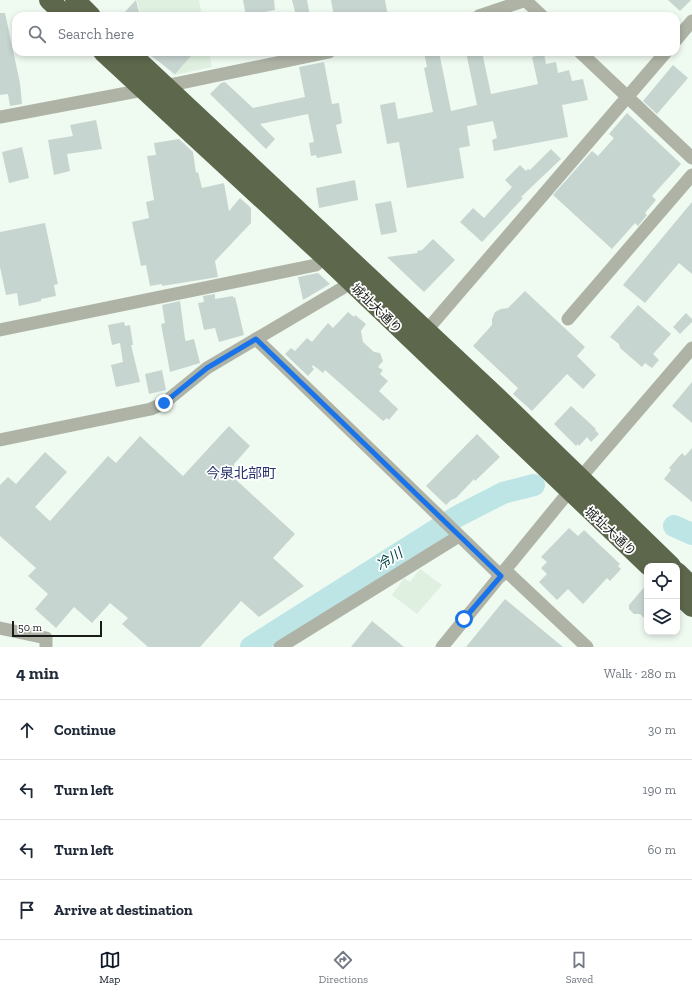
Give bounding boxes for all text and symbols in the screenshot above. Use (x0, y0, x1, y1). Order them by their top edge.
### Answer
search box (12, 12, 680, 56)
icon: search (26, 23, 48, 45)
text: Search here (58, 25, 134, 43)
street label: 城址大通り (348, 280, 405, 336)
route end (155, 394, 173, 412)
district label: 今泉北部町 (206, 465, 276, 482)
street label: 城址大通り (582, 504, 640, 559)
water label: 冷川 (373, 544, 407, 574)
map controls (644, 563, 680, 635)
button: locate (644, 563, 680, 599)
button: layers (644, 599, 680, 635)
route start (455, 610, 473, 628)
scale bar (12, 619, 102, 638)
text: 50 m (18, 621, 42, 634)
text: 4 min (16, 663, 59, 683)
text: Walk · 280 m (604, 666, 676, 681)
icon: ahead (16, 719, 38, 741)
text: Continue (54, 721, 116, 739)
text: 30 m (648, 722, 676, 737)
icon: left (16, 779, 38, 801)
text: Turn left (54, 781, 114, 799)
text: 190 m (642, 782, 676, 797)
icon: left (16, 839, 38, 861)
text: Turn left (54, 841, 114, 859)
text: 60 m (647, 842, 676, 857)
icon: arrive (16, 899, 38, 921)
text: Arrive at destination (54, 901, 193, 919)
tab: Map (99, 949, 121, 986)
tab: Directions (318, 949, 368, 986)
tab: Saved (566, 949, 593, 986)

